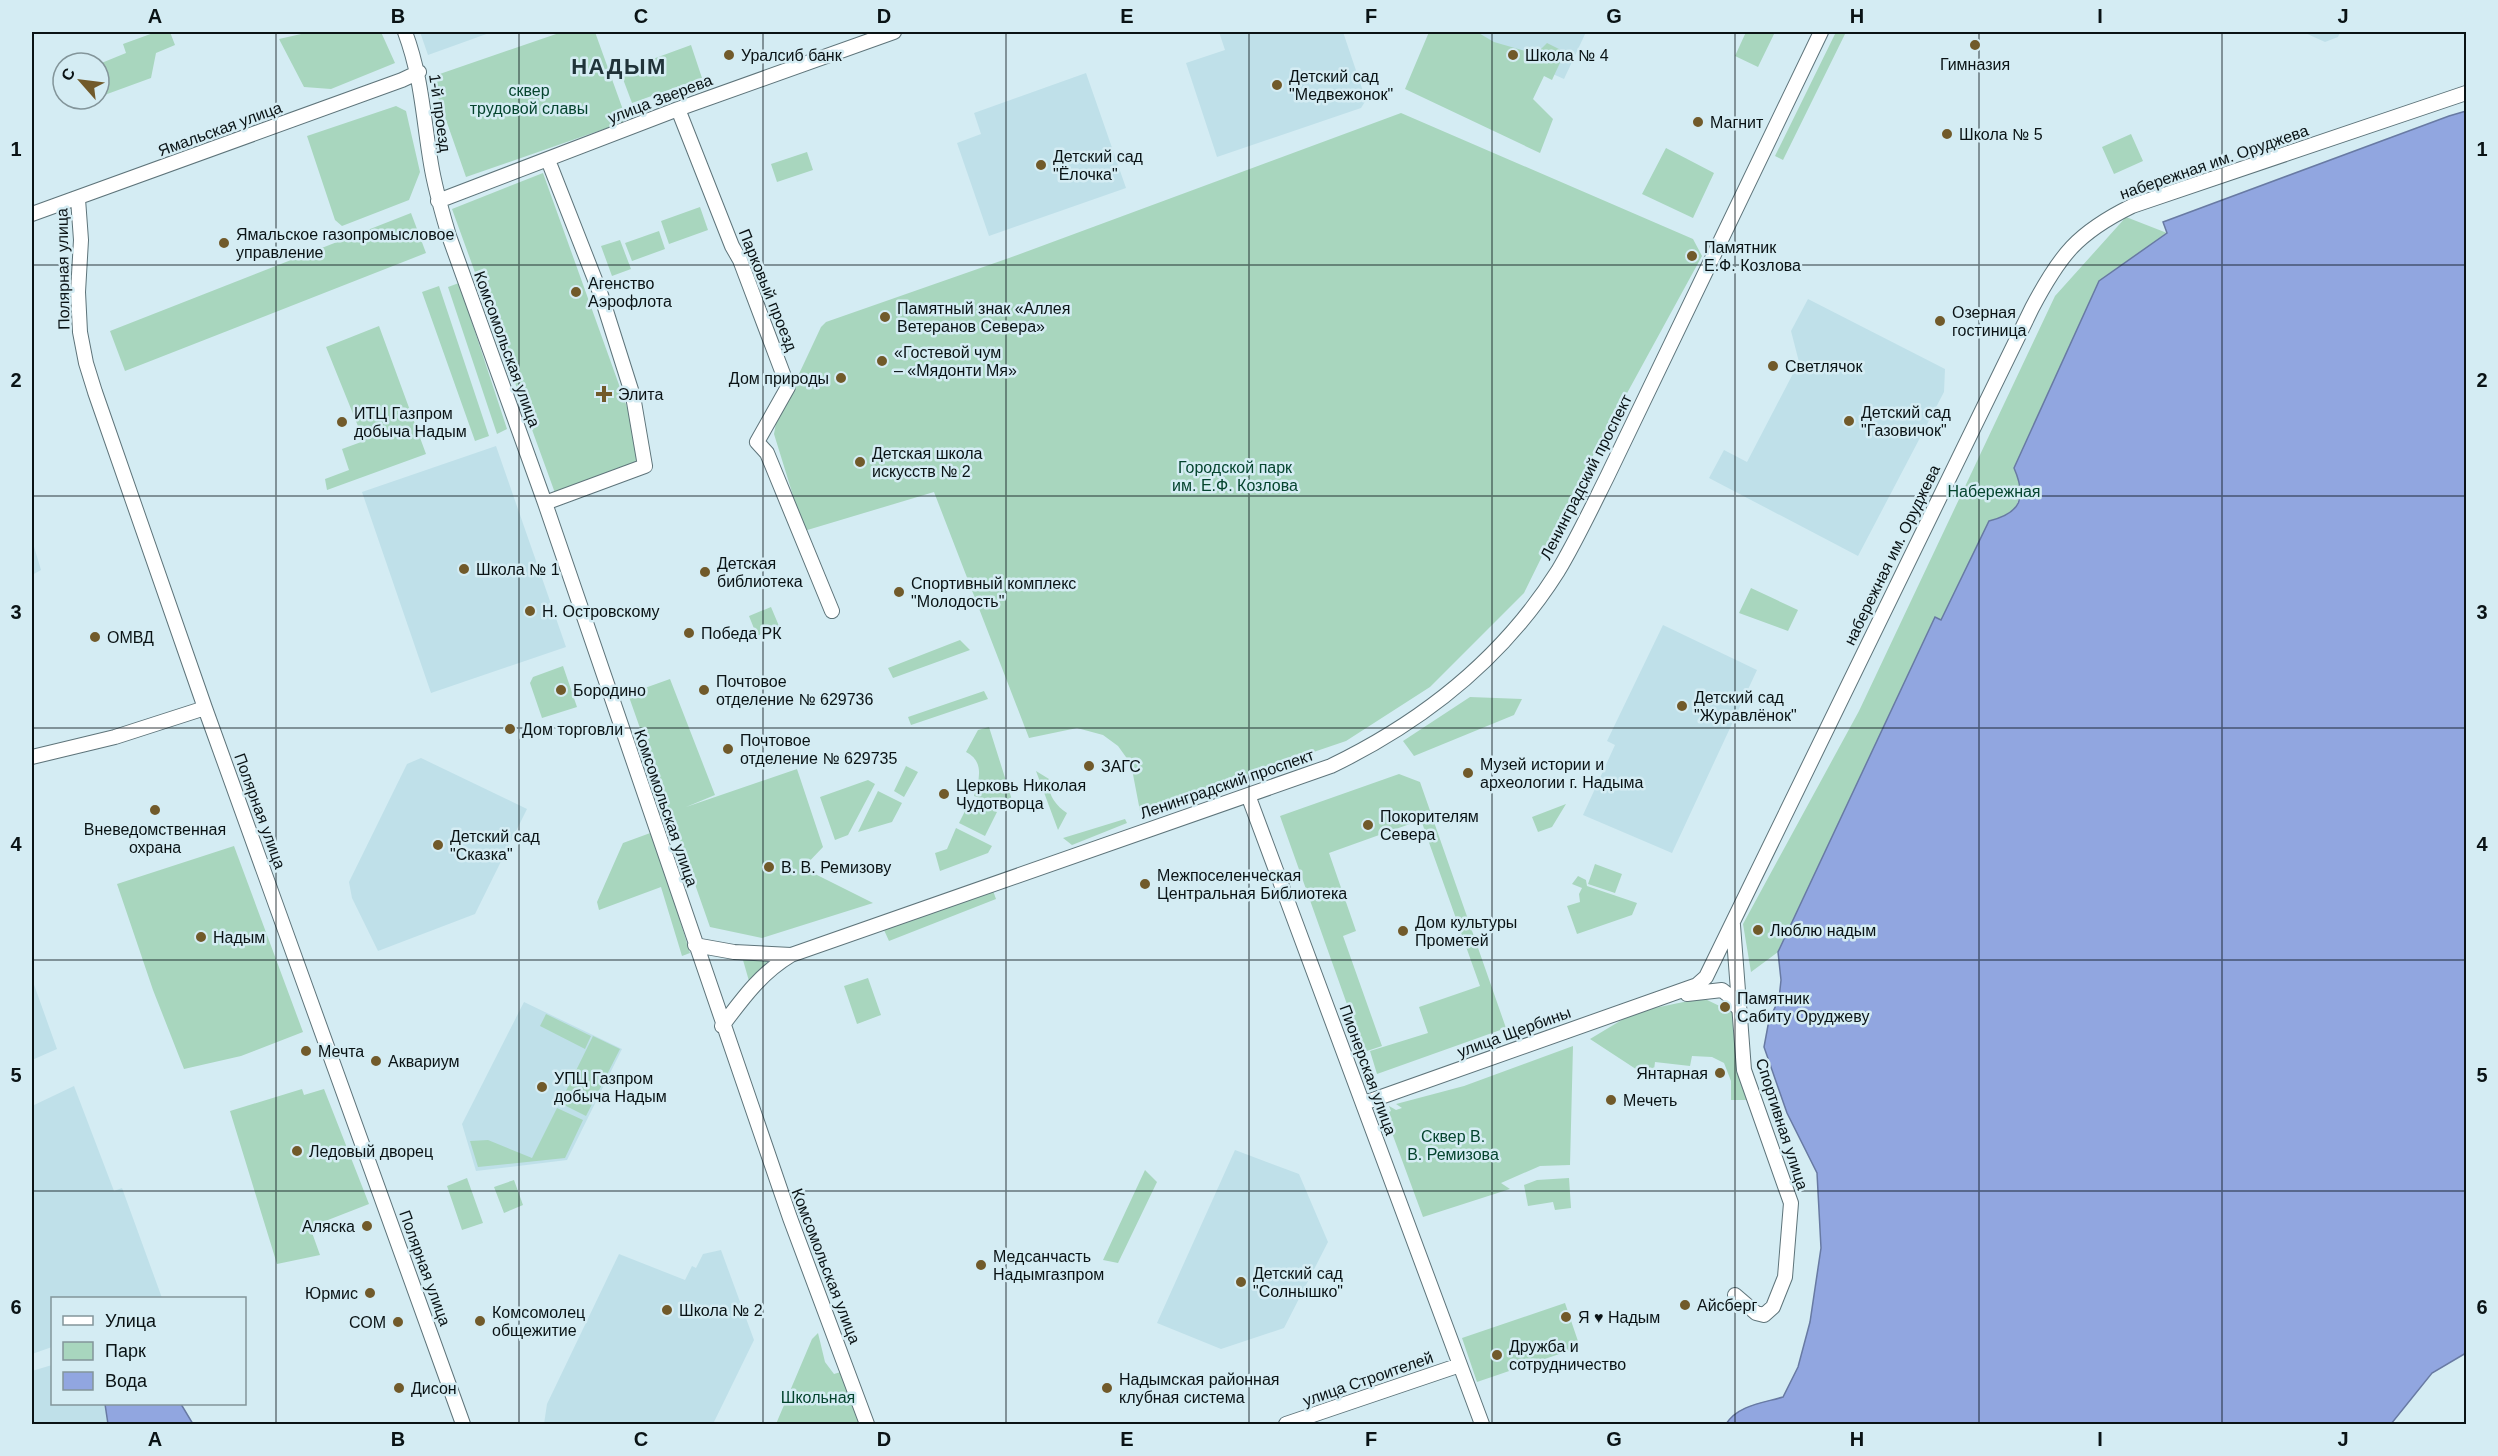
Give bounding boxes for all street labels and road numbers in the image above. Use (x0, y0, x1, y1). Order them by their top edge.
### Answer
street label: улица Зверева (605, 71, 715, 127)
street label: 1-й проезд (426, 73, 454, 154)
street label: Ямальская улица (156, 99, 284, 159)
street label: набережная им. Оруджева (2117, 122, 2311, 202)
street label: Полярная улица (53, 208, 73, 330)
street label: Парковый проезд (736, 227, 800, 354)
street label: Комсомольская улица (471, 269, 543, 429)
street label: Ленинградский проспект (1537, 391, 1635, 562)
street label: набережная им. Оруджева (1841, 462, 1943, 648)
street label: Комсомольская улица (631, 727, 701, 889)
street label: Ленинградский проспект (1138, 746, 1317, 822)
street label: Полярная улица (231, 751, 289, 871)
street label: Пионерская улица (1337, 1003, 1400, 1138)
street label: улица Щербины (1455, 1004, 1573, 1060)
street label: Спортивная улица (1753, 1056, 1811, 1192)
street label: Комсомольская улица (789, 1186, 864, 1346)
street label: Полярная улица (396, 1208, 454, 1328)
street label: улица Строителей (1301, 1349, 1435, 1409)

